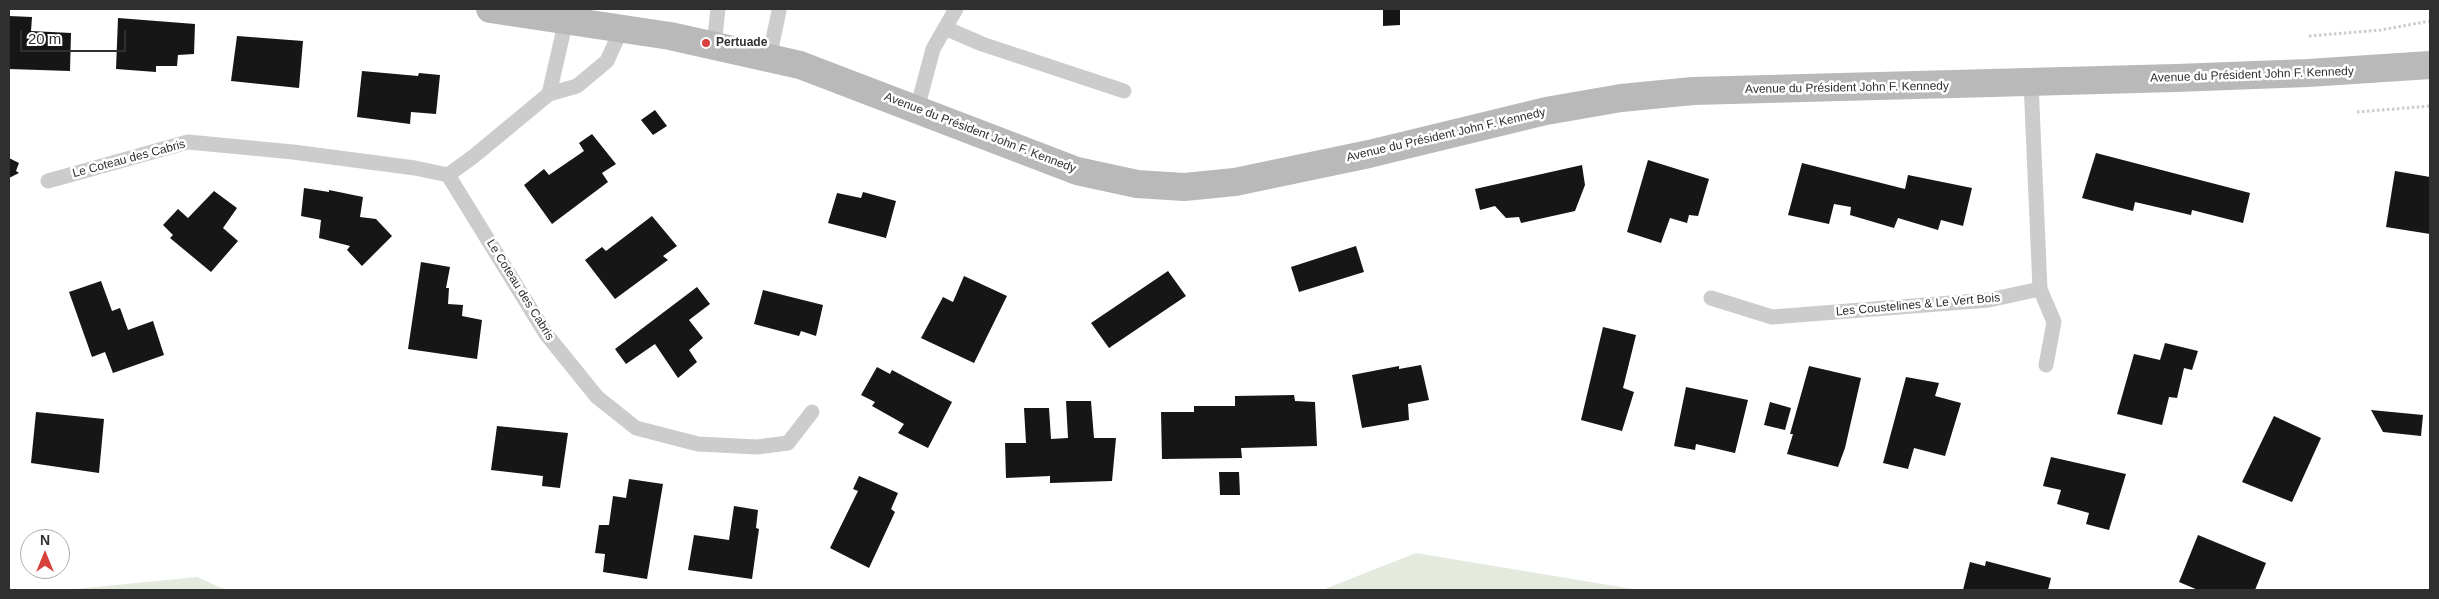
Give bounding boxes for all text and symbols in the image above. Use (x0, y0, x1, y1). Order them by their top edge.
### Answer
scale bar (22, 20, 129, 52)
text: 20 m (28, 30, 61, 47)
place label: Pertuade (716, 36, 767, 50)
marker: Pertuade (700, 37, 712, 49)
street label: Avenue du Président John F. Kennedy (2150, 64, 2354, 86)
street label: Avenue du Président John F. Kennedy (1745, 79, 1949, 97)
street label: Avenue du Président John F. Kennedy (882, 90, 1078, 176)
street label: Avenue du Président John F. Kennedy (1345, 105, 1547, 165)
street label: Le Coteau des Cabris (71, 137, 187, 181)
street label: Le Coteau des Cabris (483, 237, 557, 343)
street label: Les Coustelines & Le Vert Bois (1835, 291, 2001, 319)
north arrow (20, 529, 70, 579)
text: N (40, 532, 50, 548)

